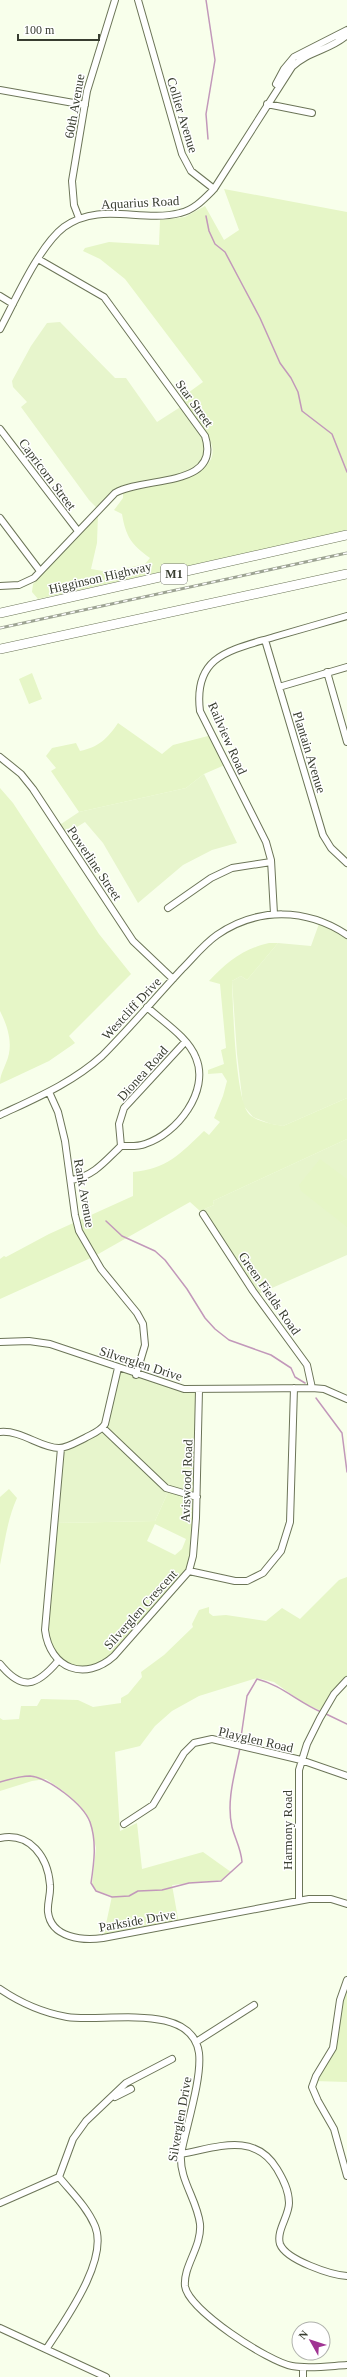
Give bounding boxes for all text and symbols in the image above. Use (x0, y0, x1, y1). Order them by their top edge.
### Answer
scale bar (18, 16, 99, 42)
text: 100 m (24, 23, 55, 37)
street label: 60th Avenue (61, 72, 88, 139)
street label: Collier Avenue (164, 76, 201, 155)
street label: Aquarius Road (101, 193, 180, 212)
street label: Star Street (173, 377, 217, 430)
street label: Capricorn Street (16, 436, 80, 513)
street label: Higginson Highway (47, 558, 153, 597)
road number: M1 (161, 564, 187, 584)
street label: Railview Road (205, 700, 250, 777)
street label: Plantain Avenue (290, 709, 329, 795)
street label: Powerline Street (64, 823, 125, 904)
street label: Westcliff Drive (99, 974, 164, 1043)
street label: Dionea Road (114, 1043, 171, 1104)
street label: Rank Avenue (71, 1158, 98, 1229)
street label: Green Fields Road (235, 1249, 304, 1338)
street label: Silverglen Drive (98, 1343, 184, 1384)
street label: Aviswood Road (178, 1439, 195, 1523)
street label: Silverglen Crescent (101, 1566, 180, 1652)
street label: Playglen Road (217, 1724, 295, 1755)
street label: Harmony Road (280, 1790, 295, 1870)
street label: Parkside Drive (98, 1906, 177, 1935)
street label: Silverglen Drive (165, 2075, 194, 2163)
north arrow (291, 2321, 331, 2361)
text: N (296, 2328, 310, 2342)

